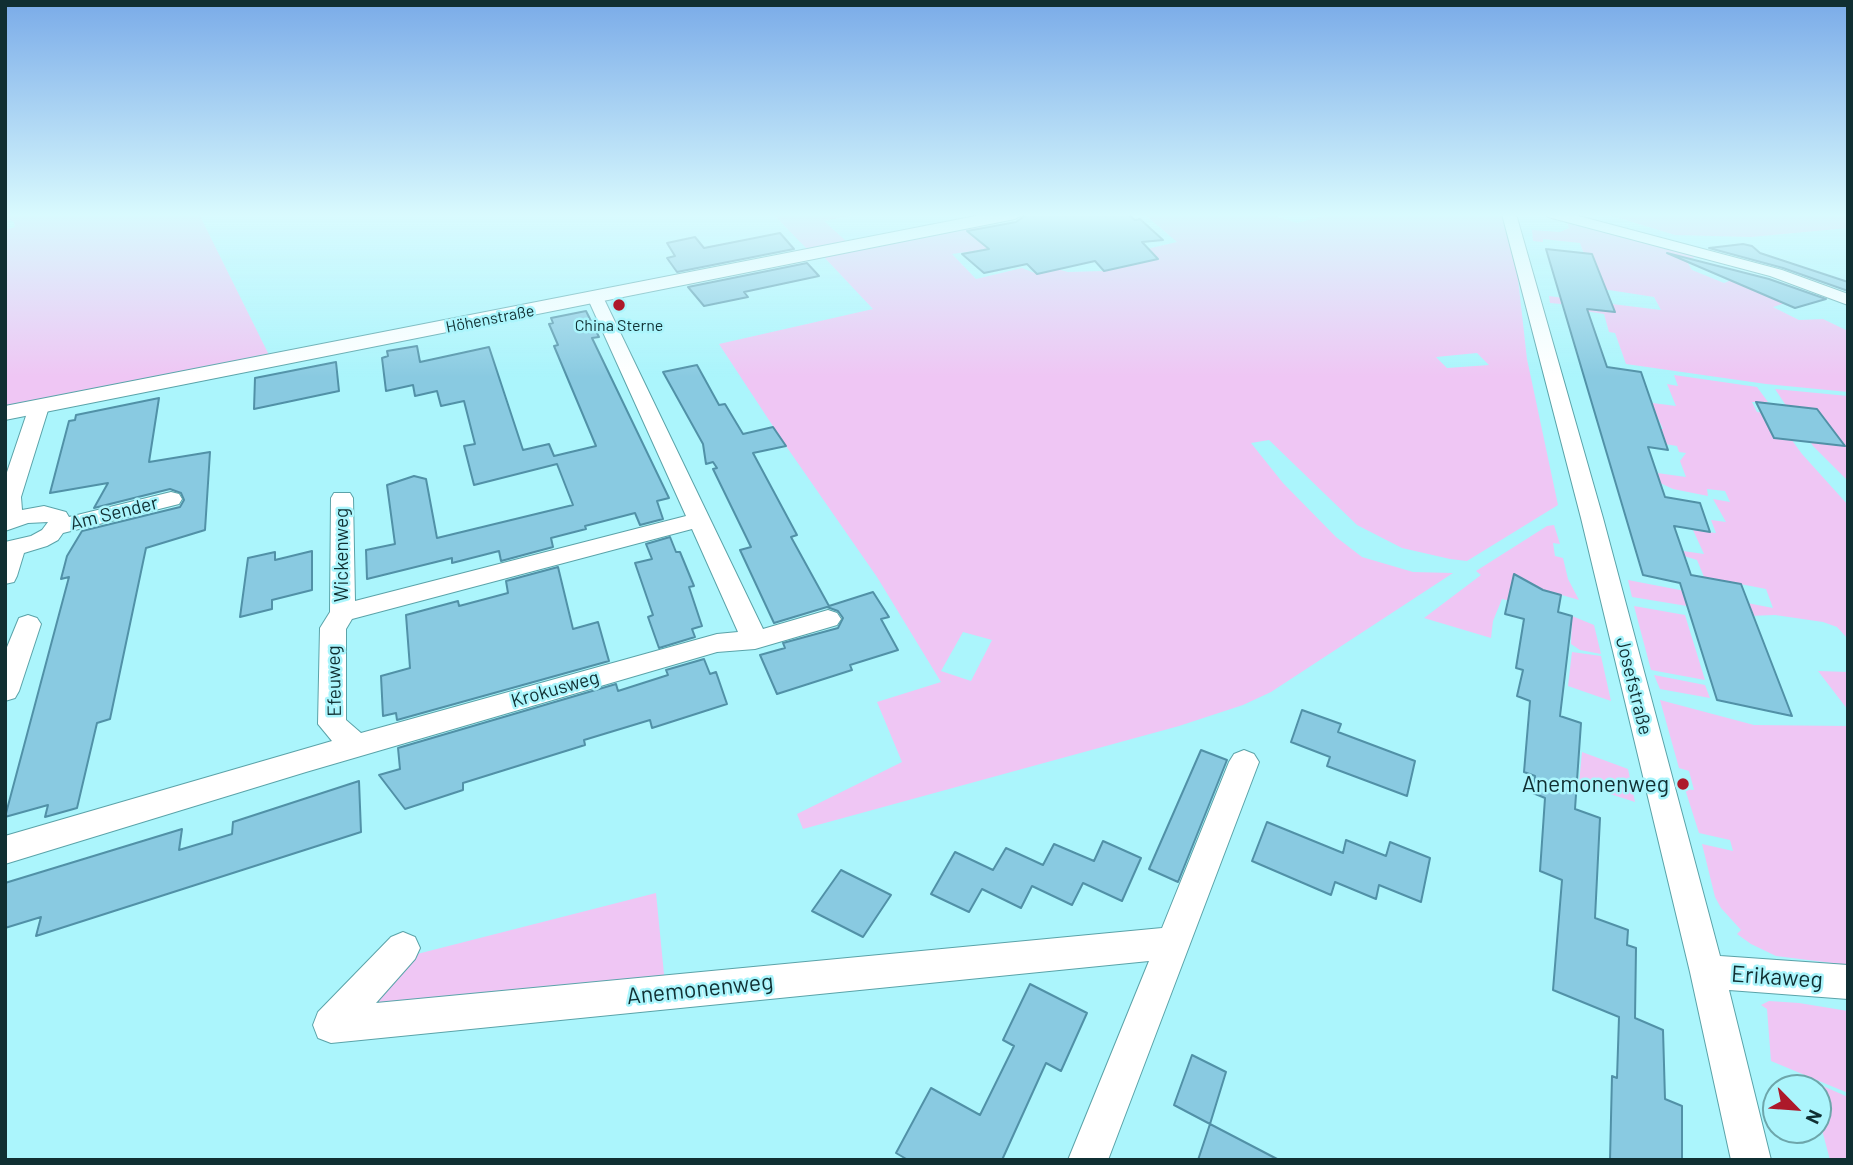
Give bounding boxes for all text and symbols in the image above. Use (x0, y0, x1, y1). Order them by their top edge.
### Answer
marker: China Sterne (611, 297, 627, 313)
street label: Höhenstraße (444, 301, 536, 337)
place label: China Sterne (575, 316, 663, 336)
street label: Am Sender (68, 491, 160, 535)
street label: Wickenweg (331, 508, 353, 602)
street label: Josefstraße (1611, 635, 1657, 737)
street label: Efeuweg (322, 645, 346, 717)
street label: Krokusweg (508, 666, 602, 712)
place label: Anemonenweg (1522, 770, 1669, 798)
marker: Anemonenweg (1675, 776, 1691, 792)
street label: Erikaweg (1730, 960, 1824, 994)
street label: Anemonenweg (625, 968, 775, 1010)
north arrow (1762, 1074, 1832, 1144)
text: N (1802, 1107, 1828, 1128)

